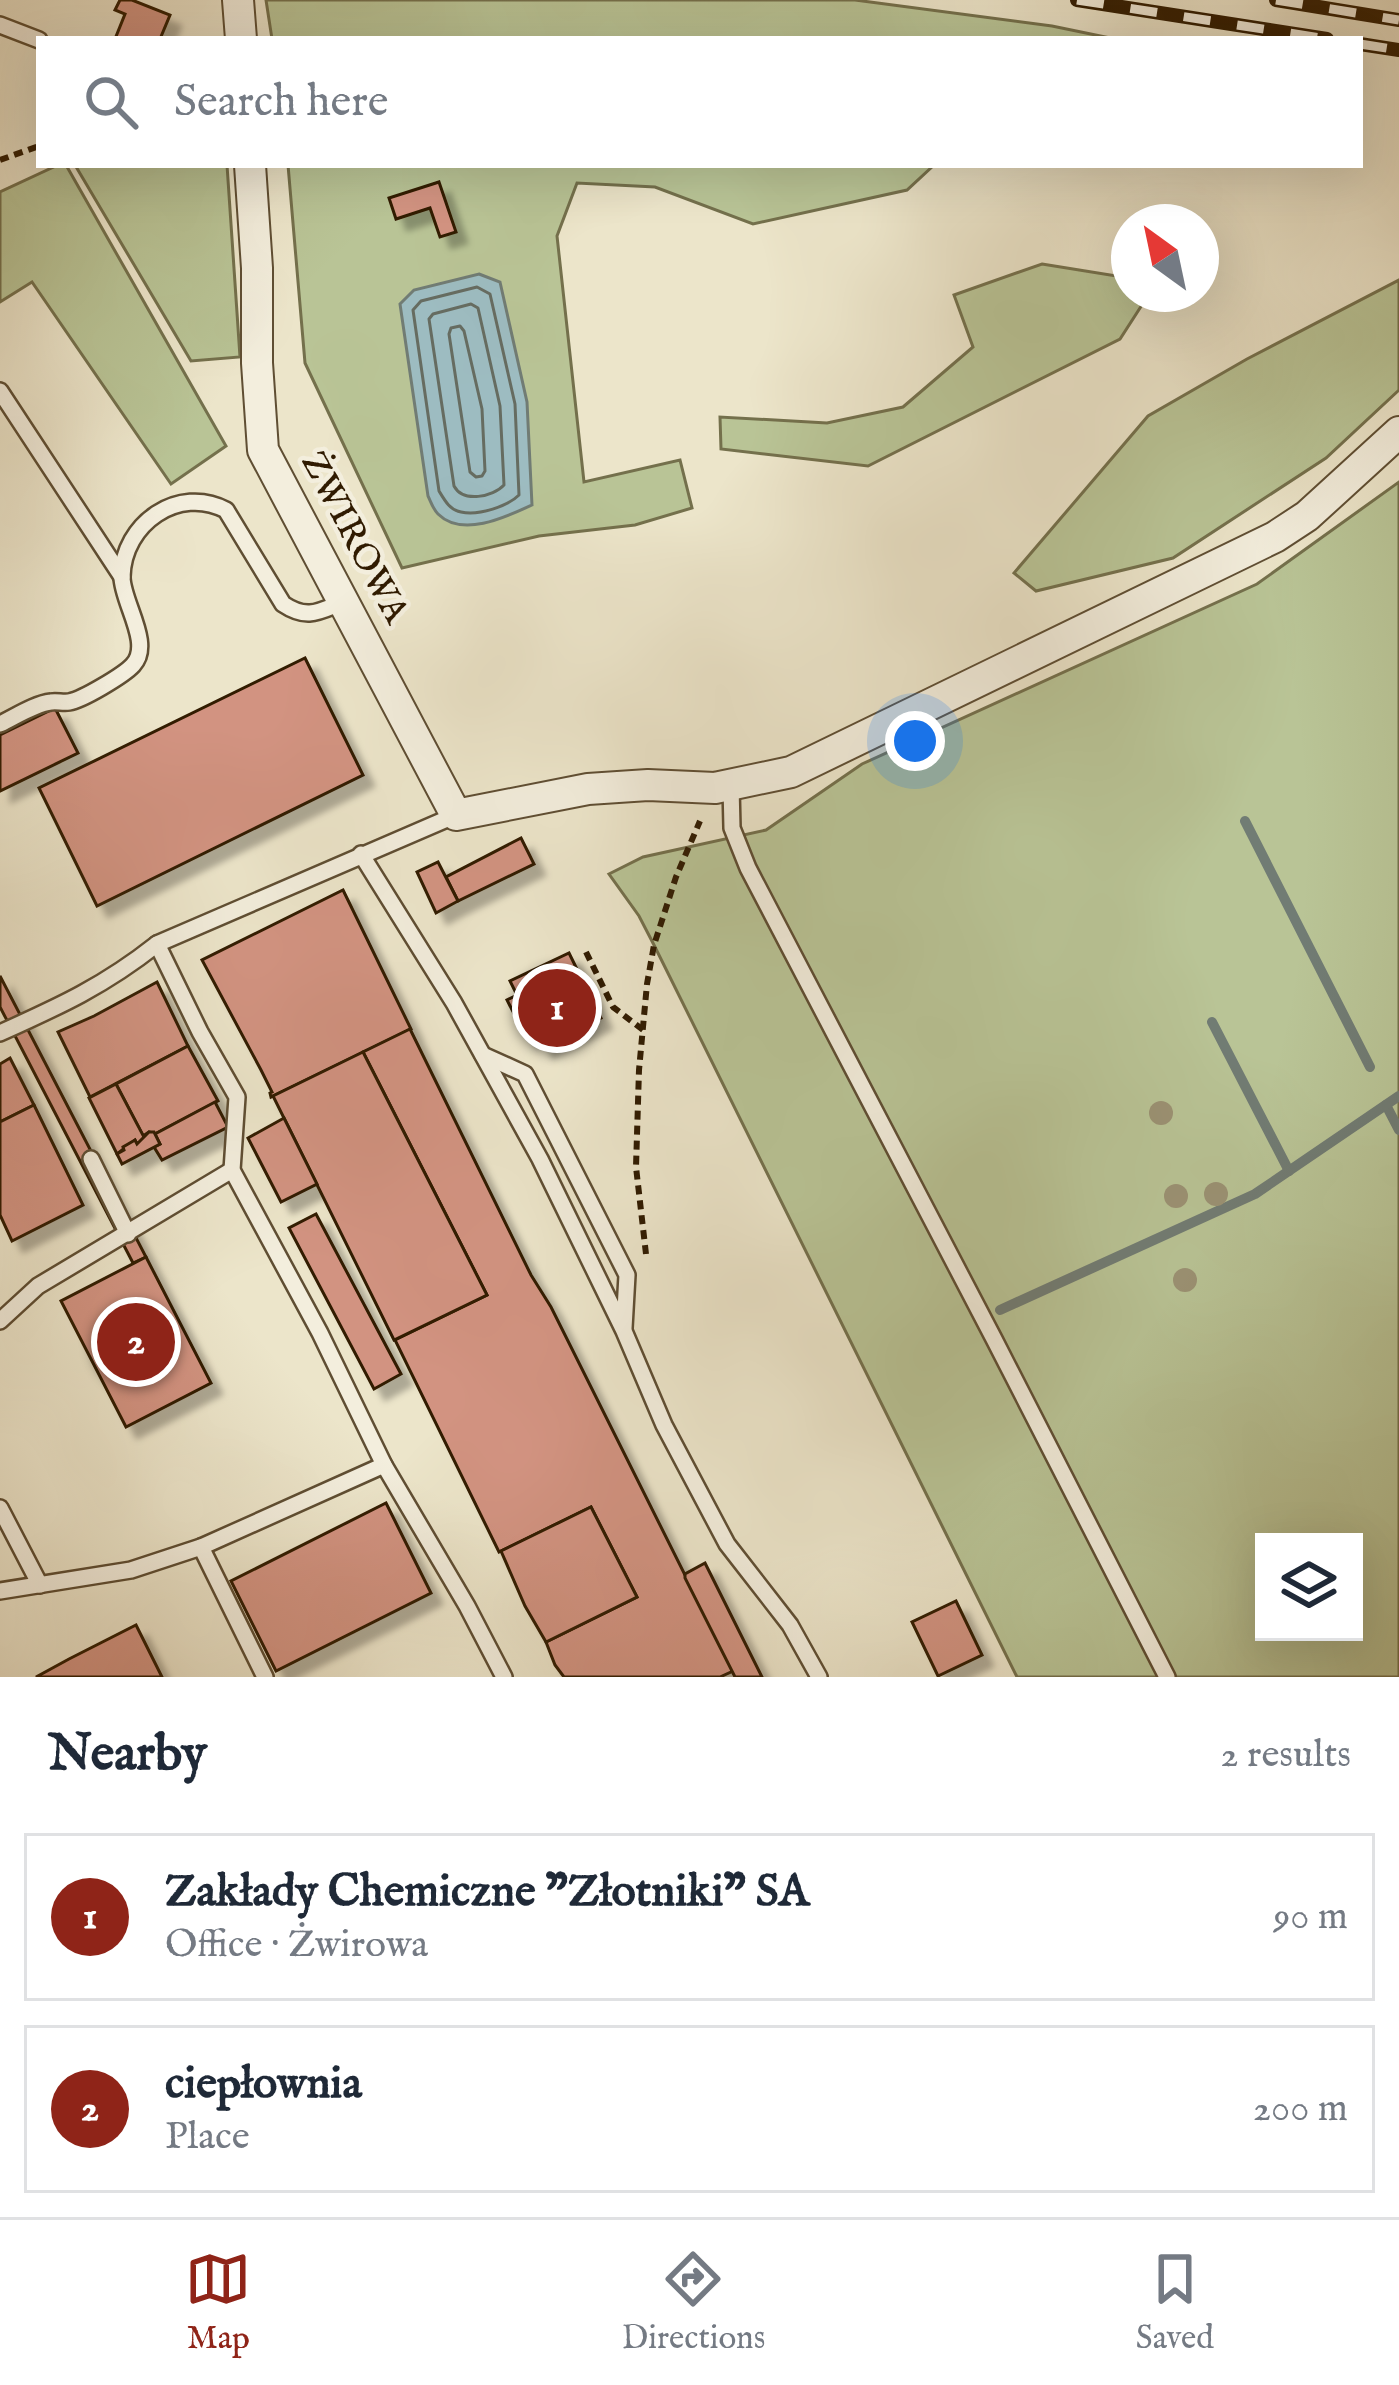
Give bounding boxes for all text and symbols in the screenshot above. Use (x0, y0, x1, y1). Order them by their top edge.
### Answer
search box (36, 36, 1363, 168)
icon: search (78, 69, 144, 135)
text: Search here (174, 74, 388, 131)
north arrow (1111, 204, 1219, 312)
street label: ŻWIROWA (290, 444, 419, 633)
your location (885, 711, 945, 771)
pin: 1 (518, 963, 596, 1053)
pin: 2 (97, 1297, 175, 1387)
map controls (1255, 1533, 1363, 1641)
button: layers (1255, 1533, 1363, 1641)
text: Nearby (48, 1723, 207, 1788)
text: 2 results (1220, 1731, 1351, 1780)
text: Zakłady Chemiczne "Złotniki" SA (165, 1864, 809, 1921)
text: 1 (83, 1893, 97, 1942)
text: 90 m (1273, 1893, 1348, 1942)
text: Office · Żwirowa (165, 1921, 428, 1970)
text: ciepłownia (165, 2056, 362, 2113)
text: 2 (81, 2085, 99, 2134)
text: 200 m (1253, 2085, 1348, 2134)
text: Place (165, 2113, 250, 2162)
tab: Map (185, 2246, 251, 2360)
tab: Directions (622, 2246, 765, 2360)
tab: Saved (1136, 2246, 1214, 2360)

